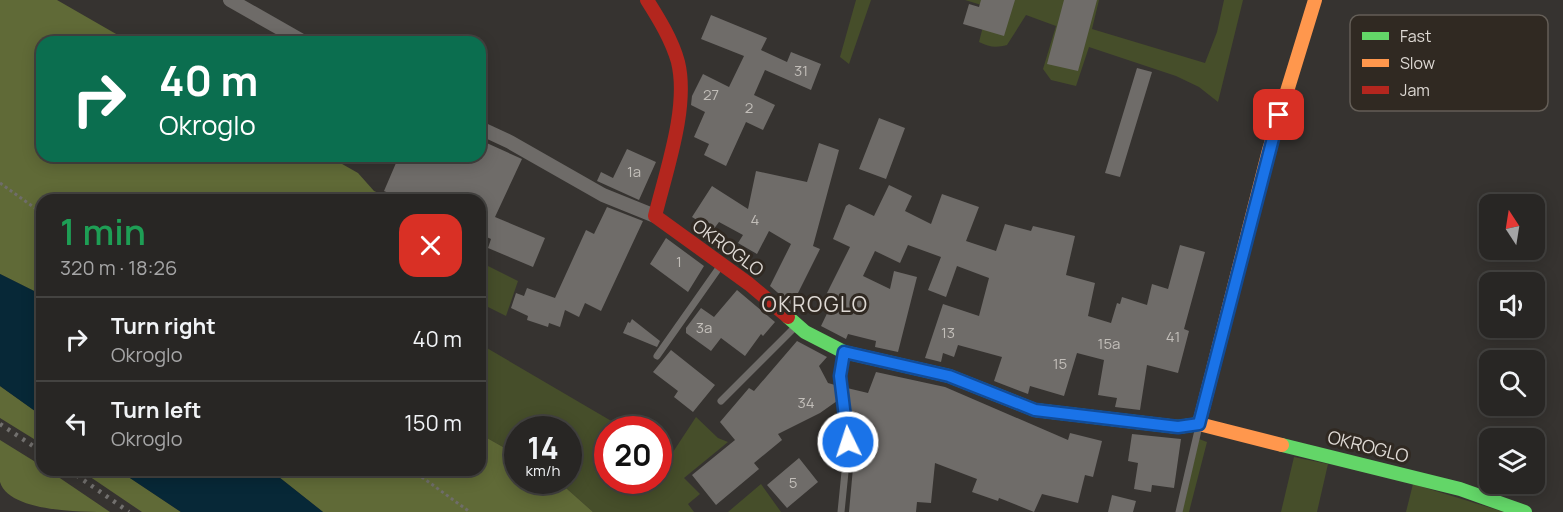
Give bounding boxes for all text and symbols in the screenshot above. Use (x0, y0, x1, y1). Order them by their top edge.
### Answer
legend (1350, 15, 1548, 111)
text: Fast (1400, 25, 1431, 47)
text: 40 m (159, 51, 258, 109)
text: Slow (1400, 52, 1435, 74)
icon: right (60, 60, 138, 138)
house number: 31 (794, 60, 808, 81)
text: Jam (1400, 79, 1430, 101)
house number: 27 (703, 84, 719, 105)
pin (1253, 89, 1304, 140)
house number: 2 (745, 97, 753, 118)
icon: arrive (1262, 98, 1295, 131)
text: Okroglo (159, 106, 256, 143)
house number: 1a (627, 161, 641, 182)
north arrow (1479, 194, 1545, 260)
map controls (1479, 194, 1545, 494)
text: 1 min (60, 207, 146, 256)
house number: 4 (751, 209, 760, 230)
street label: OKROGLO (688, 213, 769, 281)
button: close (399, 214, 462, 277)
house number: 1 (676, 251, 682, 272)
text: 320 m · 18:26 (60, 254, 177, 281)
button: sound (1479, 272, 1545, 338)
district label: OKROGLO (762, 290, 868, 318)
text: Turn right (111, 311, 216, 341)
house number: 3a (696, 317, 712, 338)
house number: 13 (941, 322, 955, 343)
icon: right (60, 323, 93, 356)
text: 40 m (413, 324, 462, 354)
house number: 41 (1166, 326, 1180, 347)
house number: 15a (1098, 333, 1120, 354)
text: Okroglo (111, 341, 183, 368)
button: search (1479, 350, 1545, 416)
house number: 15 (1053, 353, 1067, 374)
house number: 34 (797, 392, 815, 413)
text: Turn left (111, 395, 201, 425)
icon: left (60, 407, 93, 440)
text: 150 m (404, 408, 462, 438)
position arrow (816, 410, 880, 474)
speed limit sign: 20 (594, 416, 672, 494)
street label: OKROGLO (1325, 424, 1411, 468)
text: Okroglo (111, 425, 183, 452)
text: 14 (527, 427, 559, 468)
button: layers (1479, 428, 1545, 494)
text: km/h (526, 460, 560, 481)
house number: 5 (789, 472, 797, 493)

